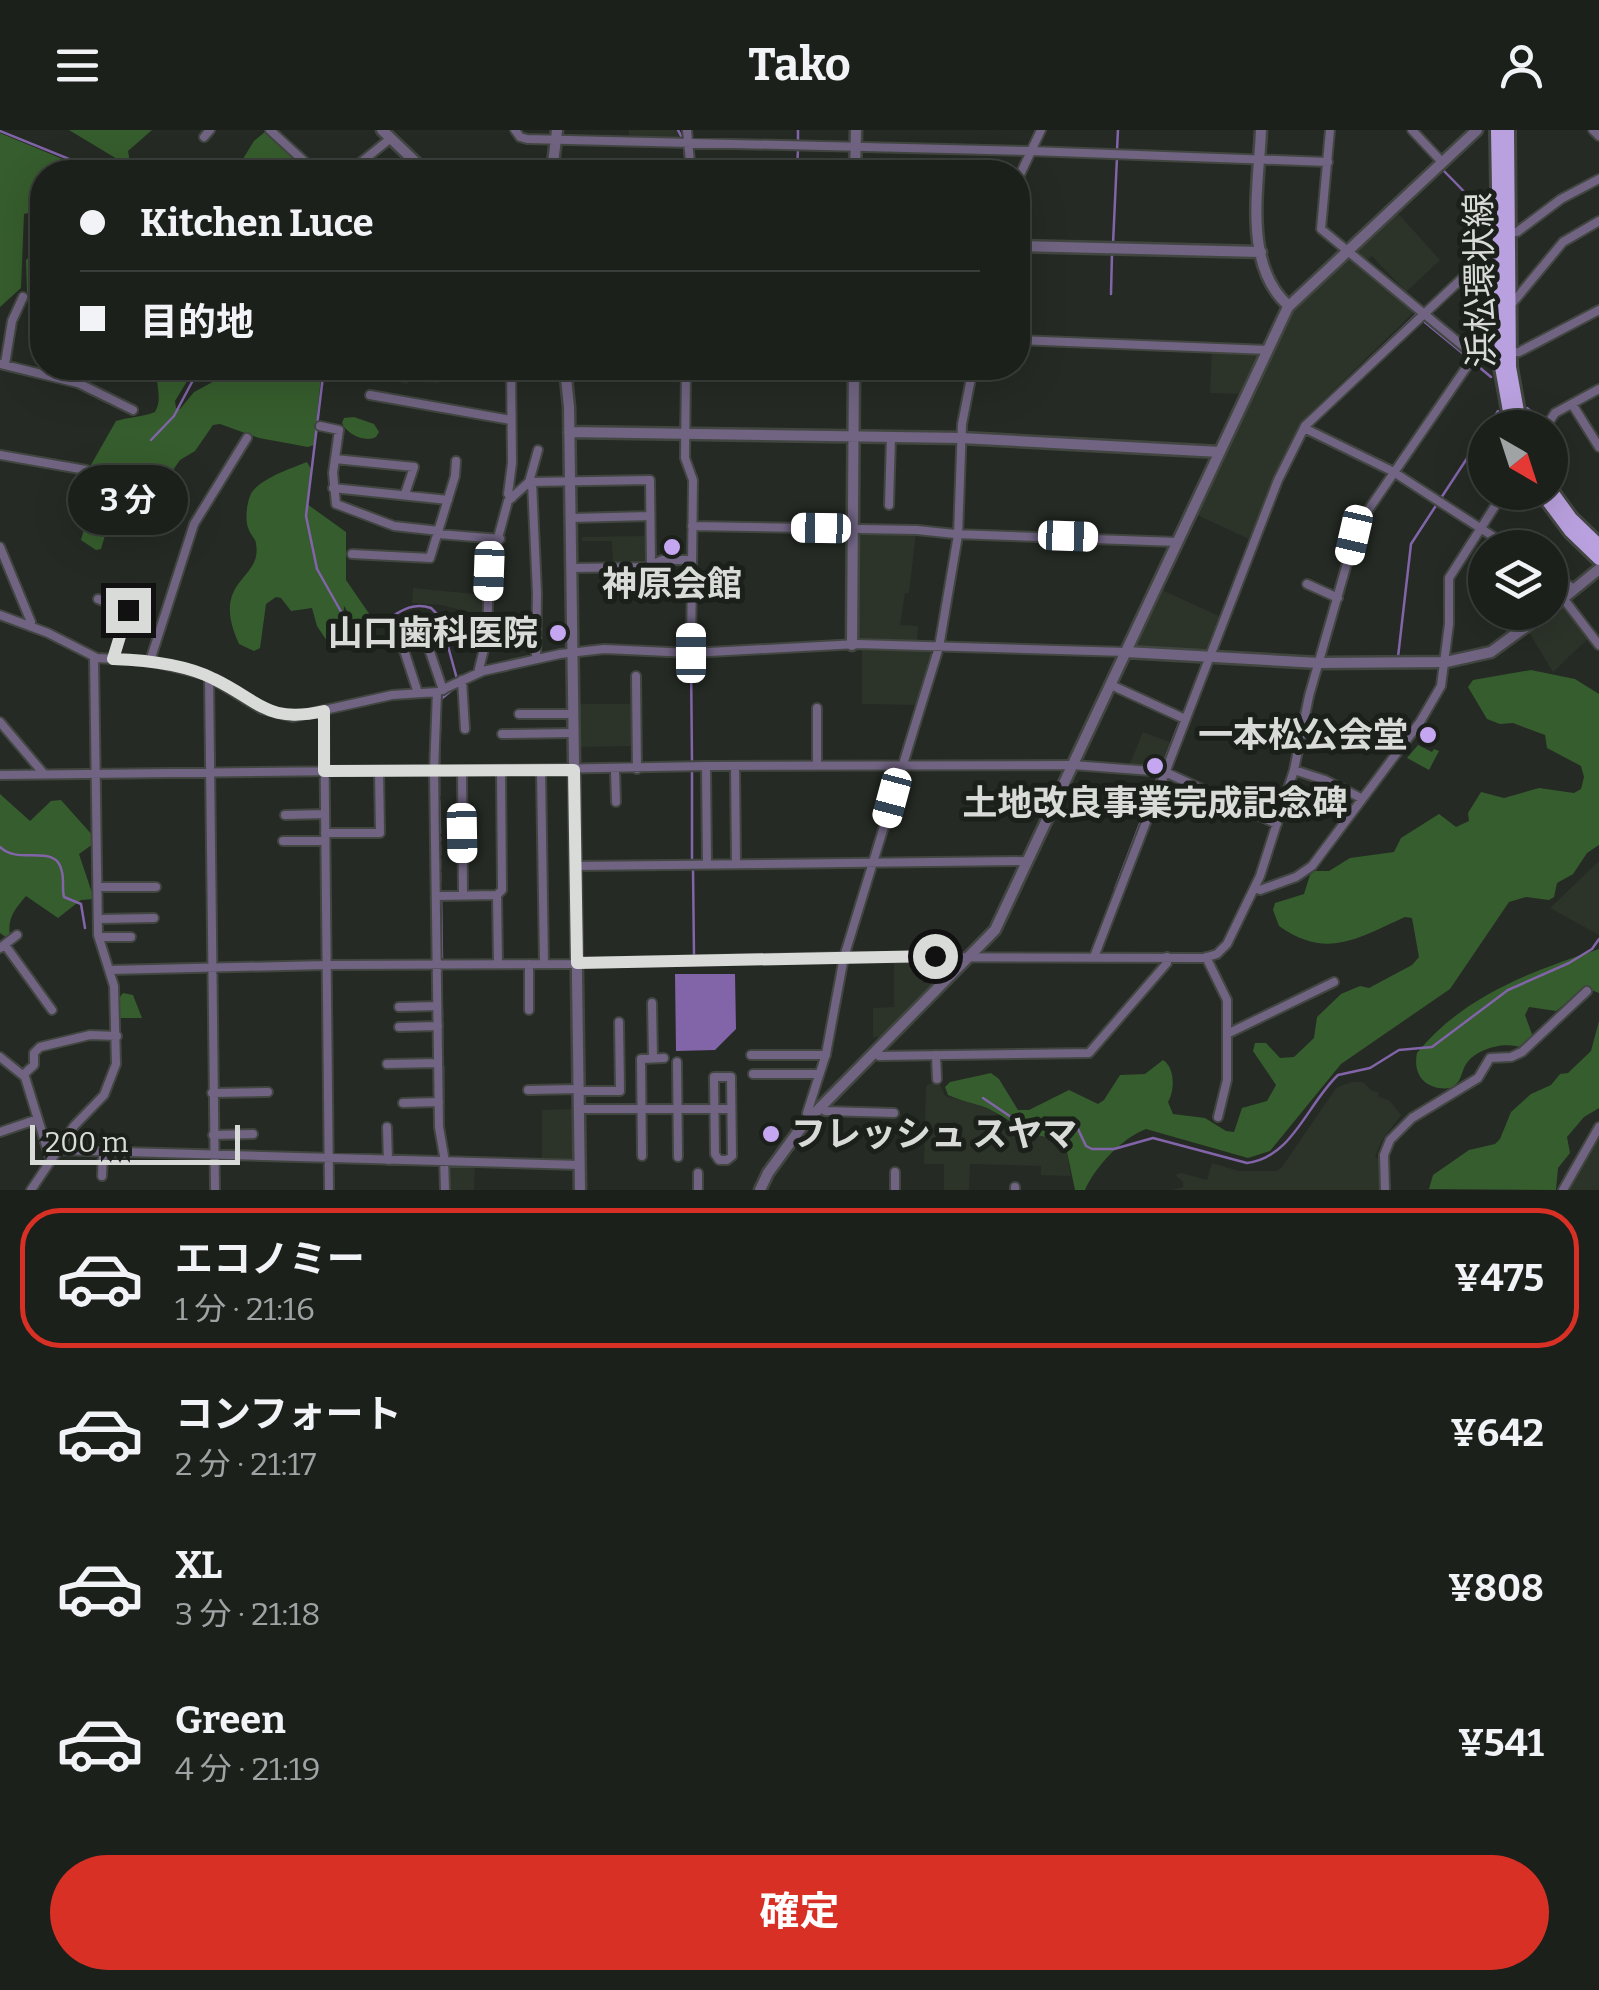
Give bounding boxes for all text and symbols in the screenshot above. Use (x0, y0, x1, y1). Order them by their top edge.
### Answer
icon: menu (50, 38, 105, 93)
text: Tako (748, 38, 851, 92)
icon: person (1494, 38, 1549, 93)
street label: 浜松環状線 (1457, 192, 1503, 368)
text: Kitchen Luce (140, 200, 374, 246)
text: 目的地 (140, 299, 254, 345)
north arrow (1468, 410, 1568, 510)
map controls (1468, 410, 1568, 630)
callout: 3 分 (68, 465, 188, 535)
text: 3 分 (100, 481, 156, 519)
car (1333, 502, 1375, 568)
car (791, 512, 851, 544)
car (1037, 520, 1099, 552)
button: layers (1468, 530, 1568, 630)
marker: 神原会館 (661, 536, 683, 558)
car (473, 540, 505, 602)
place label: 神原会館 (602, 563, 742, 605)
route end (106, 588, 151, 633)
place label: 山口歯科医院 (328, 612, 538, 654)
marker: 山口歯科医院 (547, 622, 569, 644)
car (676, 623, 706, 683)
place label: 一本松公会堂 (1198, 714, 1408, 756)
marker: 一本松公会堂 (1417, 724, 1439, 746)
marker: 土地改良事業完成記念碑 (1144, 755, 1166, 777)
car (870, 765, 914, 831)
place label: 土地改良事業完成記念碑 (962, 782, 1348, 824)
car (446, 803, 478, 863)
route start (913, 934, 958, 979)
place label: フレッシュ スヤマ (791, 1113, 1077, 1155)
scale bar (30, 1120, 240, 1164)
marker: フレッシュ スヤマ (760, 1123, 782, 1145)
text: 200 m (45, 1126, 128, 1159)
icon: car (55, 1233, 145, 1323)
text: エコノミー (175, 1236, 365, 1282)
text: ¥475 (1454, 1255, 1544, 1301)
text: 1 分 · 21:16 (175, 1290, 315, 1328)
icon: car (55, 1388, 145, 1478)
text: コンフォート (175, 1391, 402, 1437)
text: ¥642 (1450, 1410, 1544, 1456)
text: 2 分 · 21:17 (175, 1445, 316, 1483)
text: XL (175, 1542, 222, 1588)
icon: car (55, 1543, 145, 1633)
text: ¥808 (1448, 1565, 1544, 1611)
text: 3 分 · 21:18 (175, 1595, 321, 1633)
text: Green (175, 1697, 286, 1743)
icon: car (55, 1698, 145, 1788)
text: ¥541 (1458, 1720, 1544, 1766)
text: 4 分 · 21:19 (175, 1750, 321, 1788)
button: 確定 (50, 1855, 1549, 1970)

